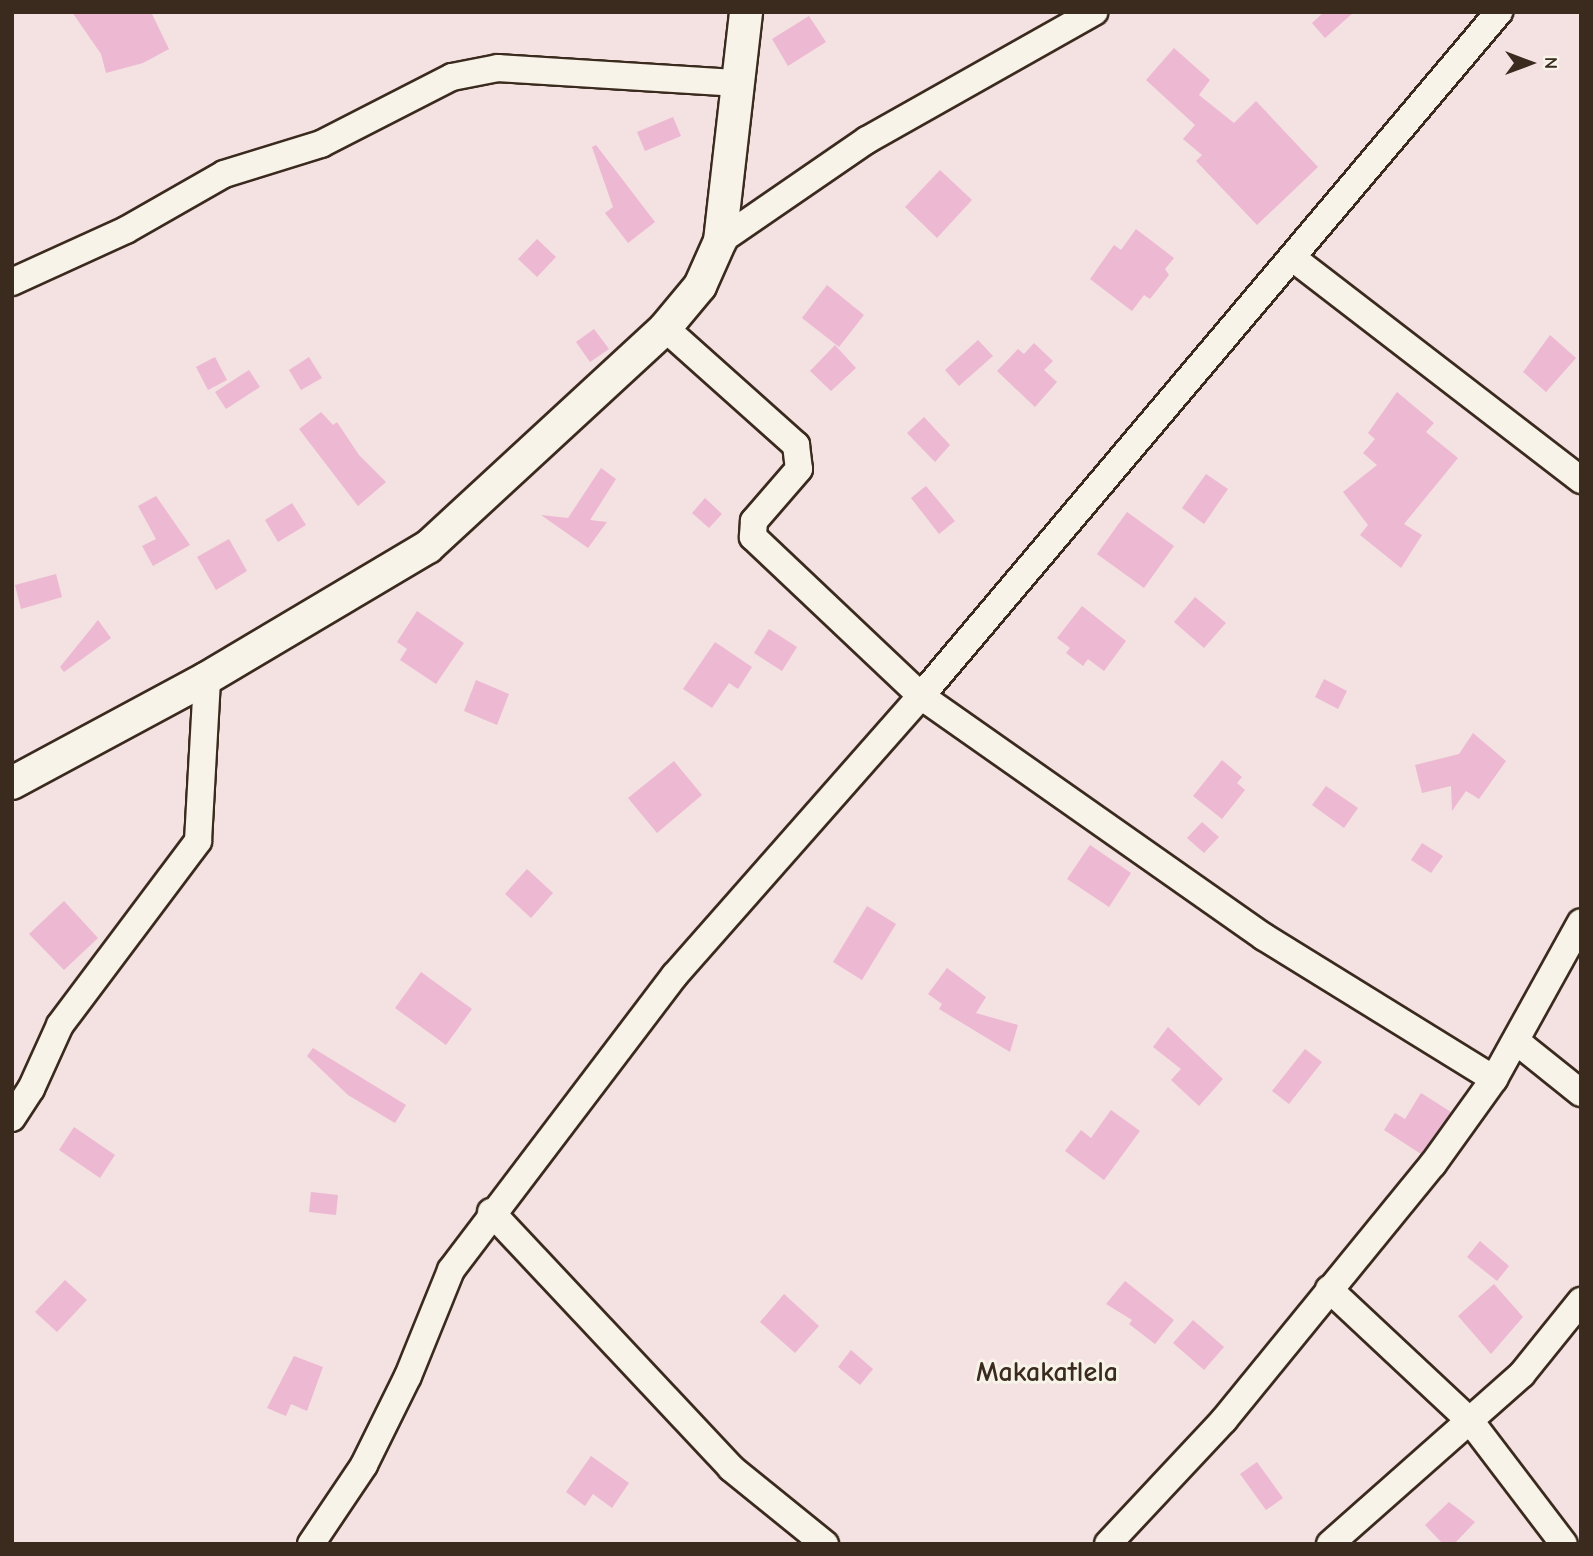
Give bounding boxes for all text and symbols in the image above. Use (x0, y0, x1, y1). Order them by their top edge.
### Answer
north arrow (1495, 28, 1565, 98)
text: N (1540, 57, 1562, 69)
district label: Makakatlela (976, 1355, 1118, 1389)

